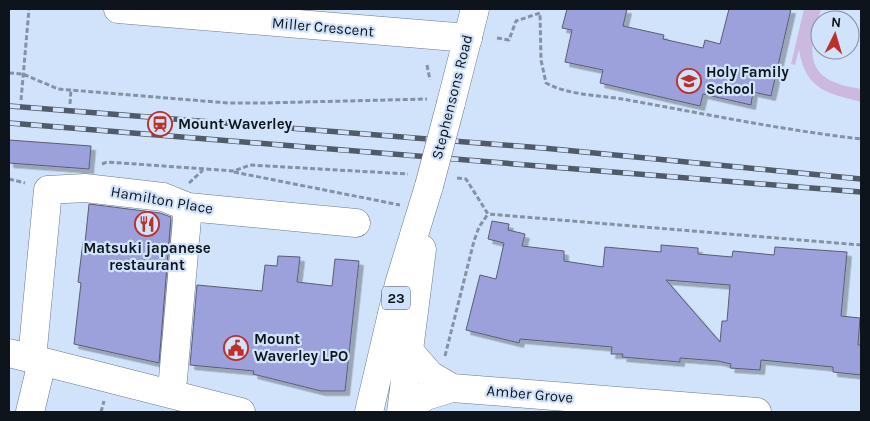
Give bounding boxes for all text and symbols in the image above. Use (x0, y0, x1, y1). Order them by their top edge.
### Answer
north arrow (810, 10, 860, 60)
street label: Miller Crescent (271, 14, 375, 40)
text: N (830, 14, 842, 31)
street label: Stephensons Road (428, 33, 476, 161)
place label: Holy Family School (706, 63, 789, 98)
school or university icon: Holy Family School (676, 68, 702, 94)
station icon: Mount Waverley (147, 111, 173, 137)
place label: Mount Waverley (178, 115, 293, 133)
street label: Hamilton Place (109, 182, 215, 218)
restaurant icon: Matsuki japanese restaurant (134, 211, 160, 237)
place label: Matsuki japanese restaurant (83, 239, 211, 274)
road number: 23 (382, 286, 410, 310)
place label: Mount Waverley LPO (254, 330, 348, 365)
public building icon: Mount Waverley LPO (223, 335, 249, 361)
street label: Amber Grove (486, 381, 574, 407)

